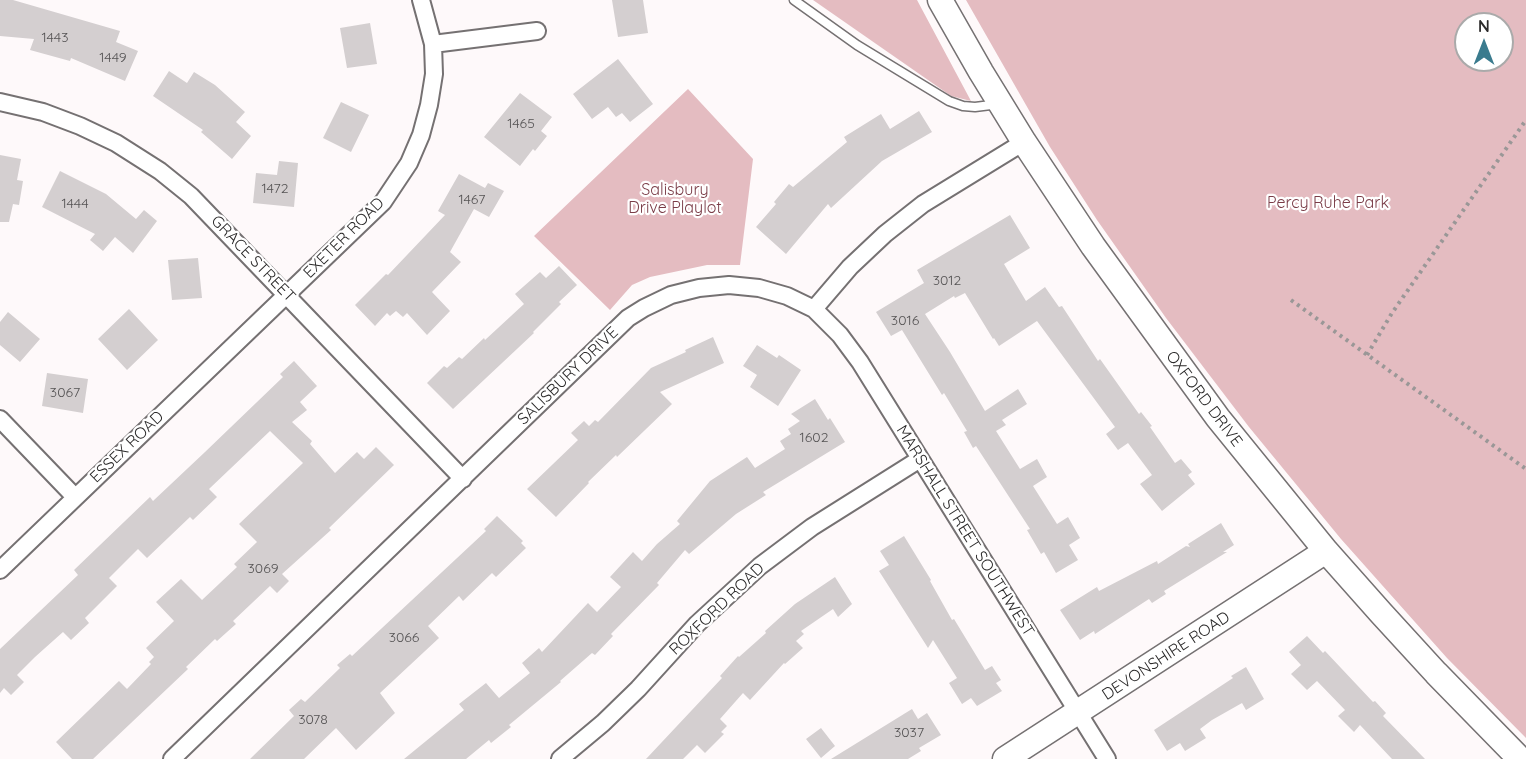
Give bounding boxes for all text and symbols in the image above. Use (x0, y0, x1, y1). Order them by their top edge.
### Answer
north arrow (1454, 12, 1514, 72)
text: N (1478, 16, 1490, 36)
house number: 1443 (41, 30, 69, 46)
house number: 1449 (99, 50, 127, 66)
house number: 1465 (507, 116, 535, 132)
park label: Salisbury Drive Playlot (628, 180, 722, 218)
house number: 1472 (262, 181, 288, 197)
house number: 1467 (458, 192, 486, 208)
park label: Percy Ruhe Park (1267, 193, 1389, 213)
street label: EXETER ROAD (300, 194, 388, 282)
house number: 1444 (61, 196, 89, 212)
street label: GRACE STREET (207, 212, 299, 306)
house number: 3012 (933, 273, 961, 289)
house number: 3016 (891, 313, 919, 329)
street label: SALISBURY DRIVE (514, 323, 622, 429)
street label: OXFORD DRIVE (1162, 347, 1246, 451)
house number: 3067 (50, 385, 80, 401)
street label: ESSEX ROAD (86, 407, 168, 487)
street label: MARSHALL STREET SOUTHWEST (892, 422, 1038, 640)
house number: 1602 (800, 430, 828, 446)
street label: ROXFORD ROAD (666, 559, 768, 659)
house number: 3069 (247, 561, 279, 577)
street label: DEVONSHIRE ROAD (1099, 608, 1233, 704)
house number: 3066 (389, 630, 419, 646)
house number: 3078 (298, 712, 328, 728)
house number: 3037 (894, 725, 924, 741)

